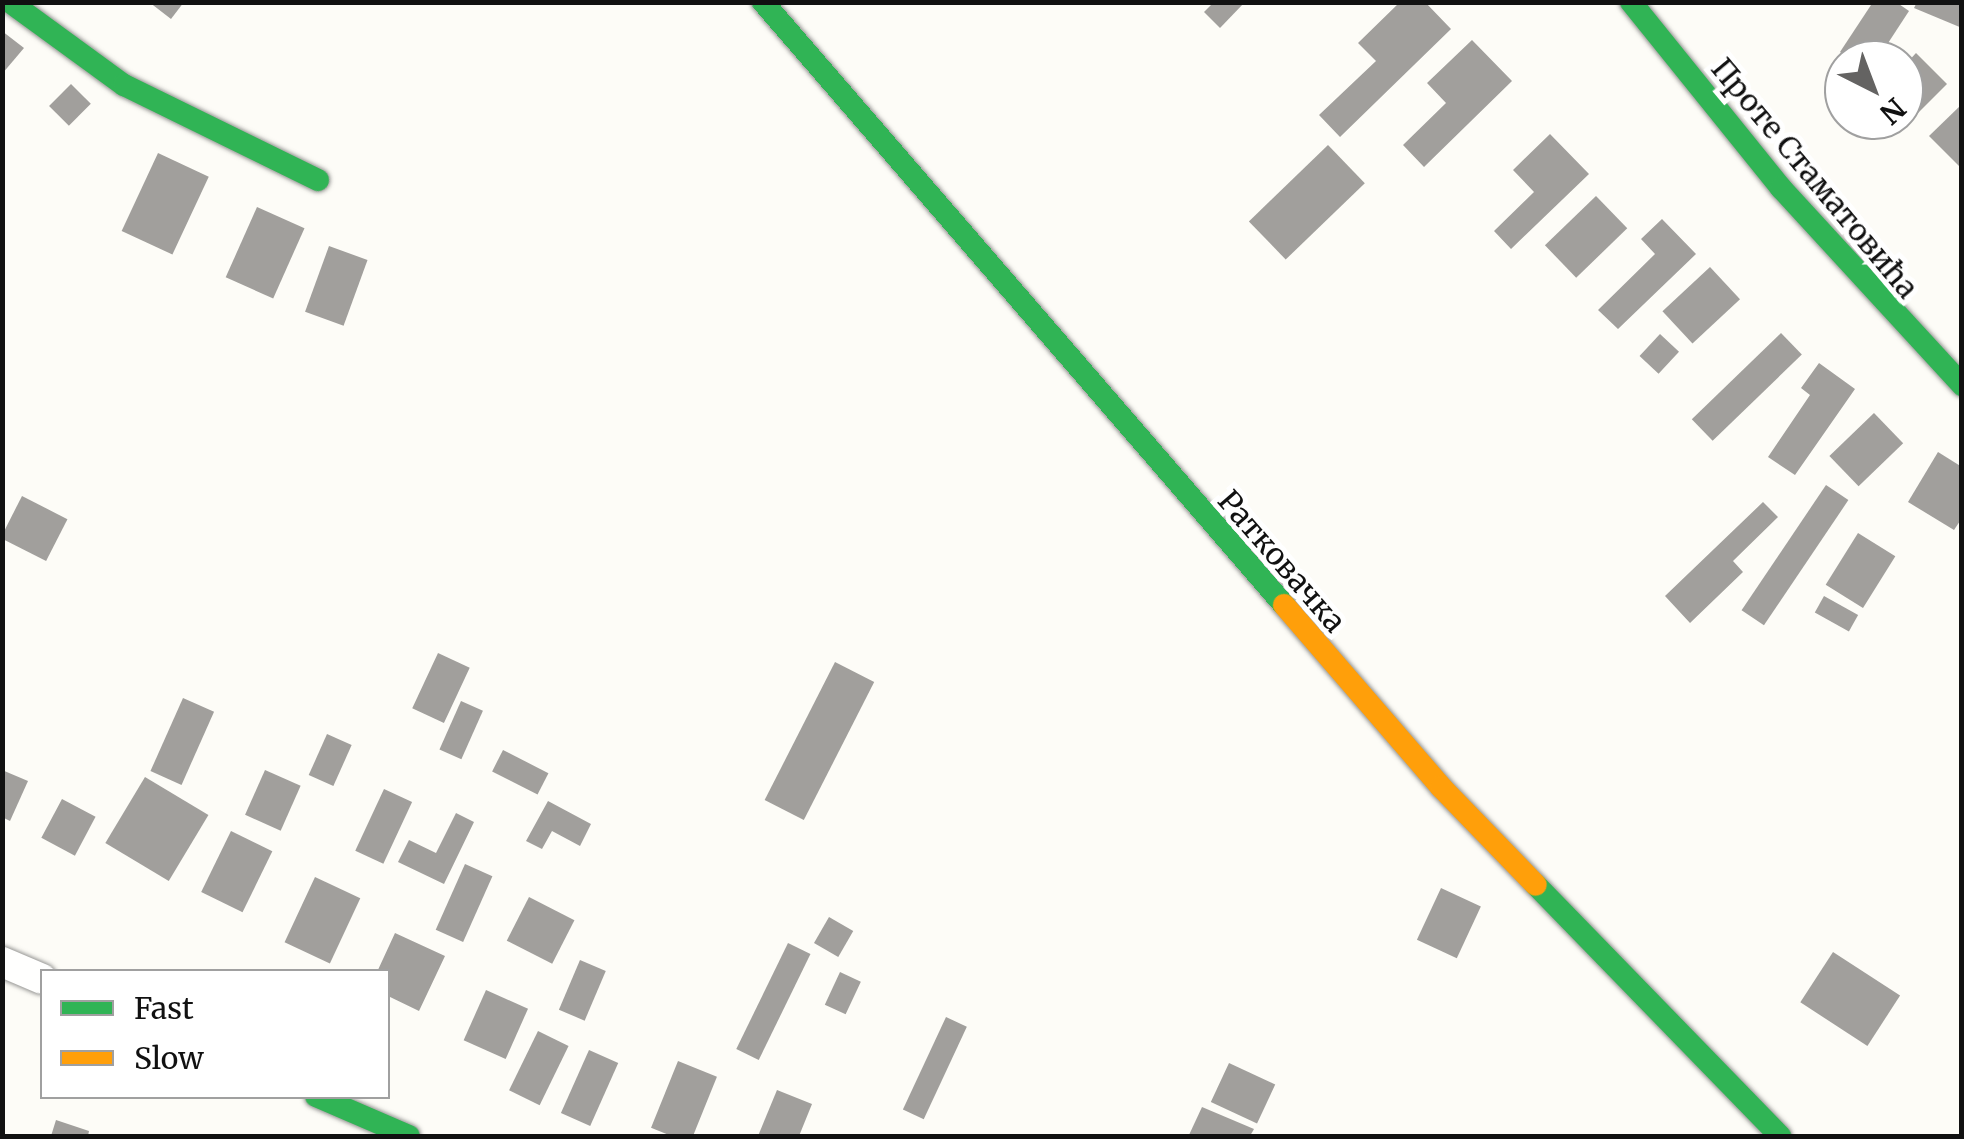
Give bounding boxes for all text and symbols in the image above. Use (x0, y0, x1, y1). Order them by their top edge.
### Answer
north arrow (1824, 40, 1924, 140)
street label: Проте Стаматовића (1704, 51, 1926, 305)
text: N (1872, 90, 1913, 132)
street label: Ратковачка (1211, 483, 1353, 639)
legend (40, 969, 390, 1099)
text: Fast (134, 989, 194, 1027)
text: Slow (134, 1039, 204, 1077)

